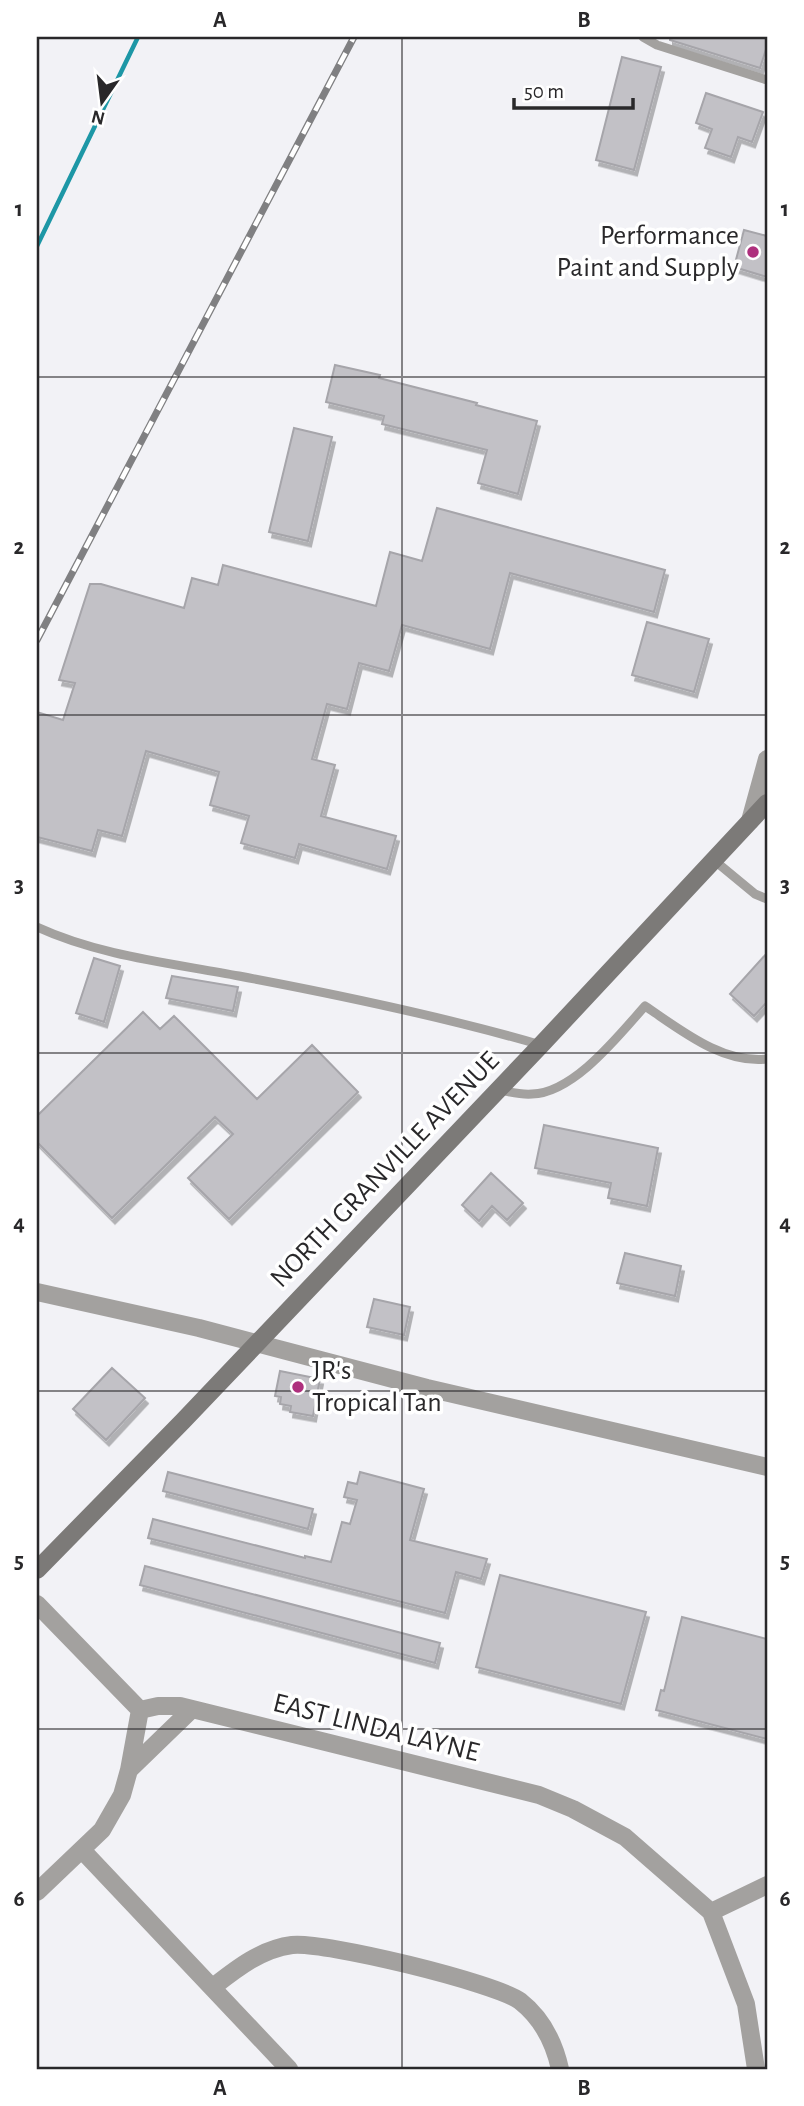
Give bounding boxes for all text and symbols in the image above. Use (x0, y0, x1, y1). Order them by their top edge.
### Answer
text: A (213, 9, 227, 32)
text: B (577, 9, 591, 32)
north arrow (66, 66, 136, 136)
scale bar (514, 66, 632, 110)
text: 50 m (524, 81, 564, 102)
text: N (90, 106, 107, 128)
text: 1 (15, 198, 23, 221)
text: 1 (781, 198, 789, 221)
place label: Performance Paint and Supply (556, 222, 739, 282)
marker: Performance Paint and Supply (745, 244, 761, 260)
text: 2 (14, 536, 25, 559)
text: 2 (780, 536, 791, 559)
text: 3 (14, 874, 24, 897)
text: 3 (780, 874, 790, 897)
street label: NORTH GRANVILLE AVENUE (265, 1047, 505, 1293)
text: 4 (13, 1212, 25, 1235)
text: 4 (779, 1212, 791, 1235)
place label: JR's Tropical Tan (312, 1357, 442, 1417)
marker: JR's Tropical Tan (290, 1379, 306, 1395)
text: 5 (14, 1550, 24, 1573)
text: 5 (780, 1550, 790, 1573)
street label: EAST LINDA LAYNE (270, 1689, 482, 1767)
text: 6 (13, 1888, 25, 1911)
text: 6 (779, 1888, 791, 1911)
text: A (213, 2077, 227, 2100)
text: B (577, 2077, 591, 2100)

